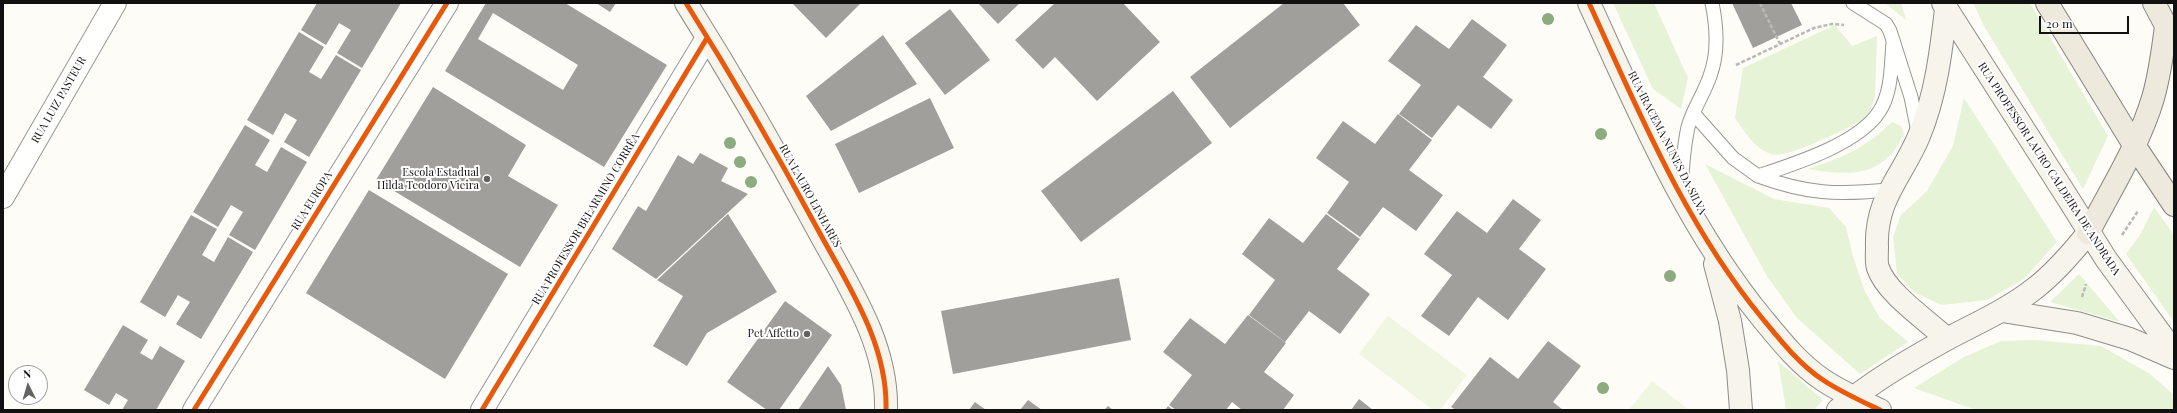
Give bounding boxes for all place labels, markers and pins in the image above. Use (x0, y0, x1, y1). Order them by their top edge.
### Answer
place label: Escola Estadual Hilda Teodoro Vieira (377, 166, 479, 192)
marker: Escola Estadual Hilda Teodoro Vieira (482, 174, 492, 184)
place label: Pet Affetto (748, 327, 799, 341)
marker: Pet Affetto (802, 329, 812, 339)

